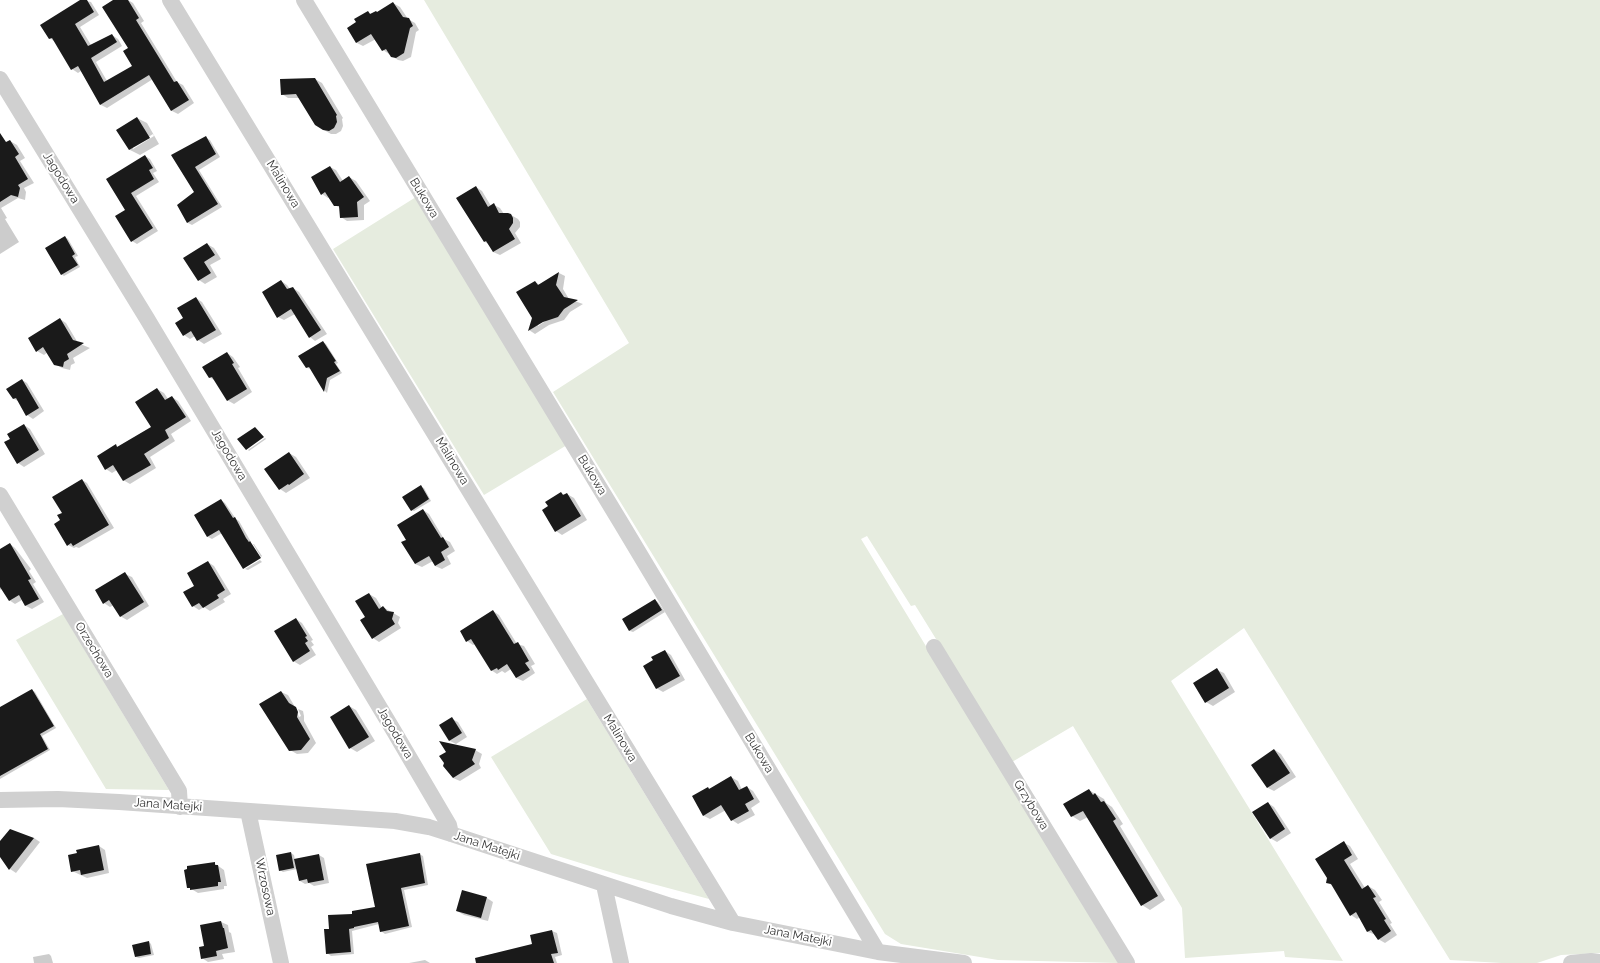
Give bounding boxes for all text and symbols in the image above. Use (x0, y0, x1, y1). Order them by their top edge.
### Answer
street label: Jagodowa (40, 150, 82, 206)
street label: Malinowa (263, 158, 303, 210)
street label: Bukowa (406, 175, 442, 221)
street label: Jagodowa (208, 427, 250, 483)
street label: Malinowa (432, 435, 472, 487)
street label: Bukowa (574, 452, 610, 498)
street label: Orzechowa (72, 619, 116, 681)
street label: Jagodowa (374, 705, 416, 761)
street label: Malinowa (600, 712, 640, 764)
street label: Bukowa (741, 730, 777, 776)
street label: Grzybowa (1010, 777, 1052, 833)
street label: Jana Matejki (133, 795, 203, 815)
street label: Jana Matejki (452, 829, 522, 863)
street label: Wrzosowa (252, 857, 278, 917)
street label: Jana Matejki (763, 922, 833, 950)

